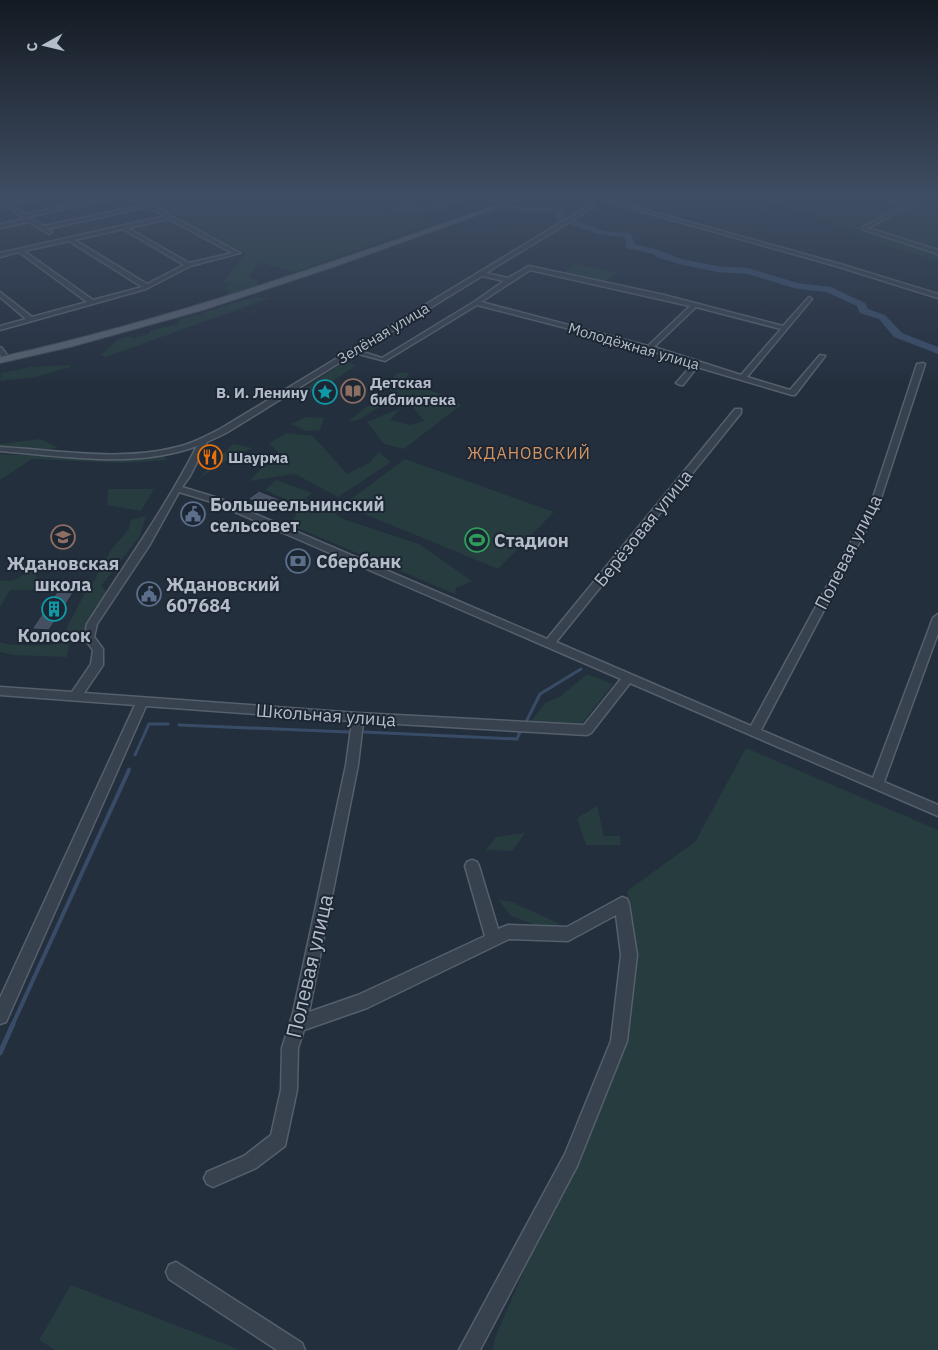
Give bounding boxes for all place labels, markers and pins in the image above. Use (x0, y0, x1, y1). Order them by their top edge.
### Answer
place label: Детская библиотека (370, 373, 456, 409)
library icon: Детская библиотека (340, 378, 366, 404)
place icon: В. И. Ленину (312, 379, 338, 405)
place label: В. И. Ленину (216, 383, 308, 402)
restaurant icon: Шаурма (197, 444, 223, 470)
place label: Шаурма (228, 448, 289, 467)
place label: Большеельнинский сельсовет (210, 493, 384, 537)
public building icon: Большеельнинский сельсовет (180, 501, 206, 527)
school or university icon: Ждановская школа (50, 524, 76, 550)
sports icon: Стадион (464, 527, 490, 553)
place label: Стадион (494, 529, 569, 552)
bank icon: Сбербанк (285, 548, 311, 574)
place label: Сбербанк (316, 550, 401, 573)
place label: Ждановская школа (7, 552, 119, 596)
place label: Ждановский 607684 (166, 573, 280, 617)
public building icon: Ждановский 607684 (136, 581, 162, 607)
building icon: Колосок (41, 596, 67, 622)
place label: Колосок (17, 624, 91, 647)

